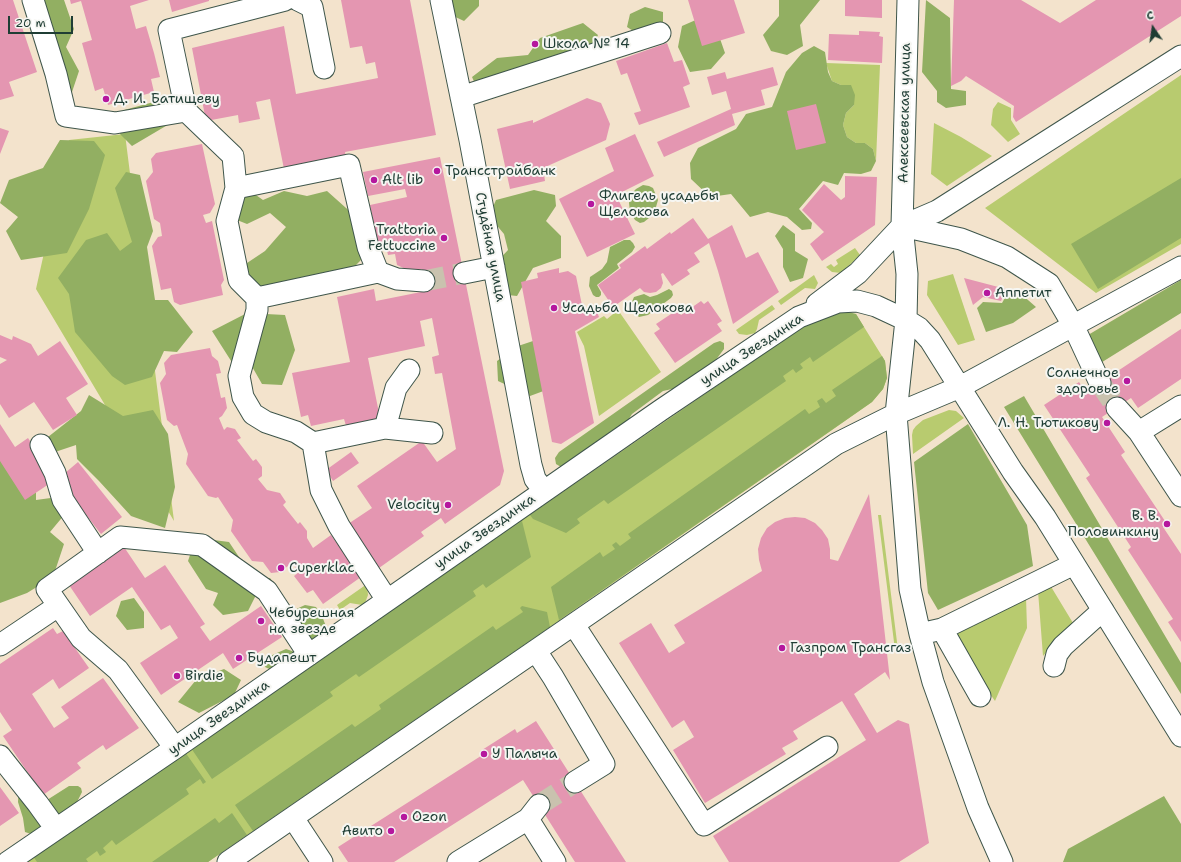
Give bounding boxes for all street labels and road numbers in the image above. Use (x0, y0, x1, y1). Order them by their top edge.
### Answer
street label: Алексеевская улица (895, 43, 915, 183)
street label: Студёная улица (471, 191, 509, 303)
street label: улица Звездинка (697, 310, 807, 390)
street label: улица Звездинка (431, 491, 539, 573)
street label: улица Звездинка (165, 677, 273, 759)

